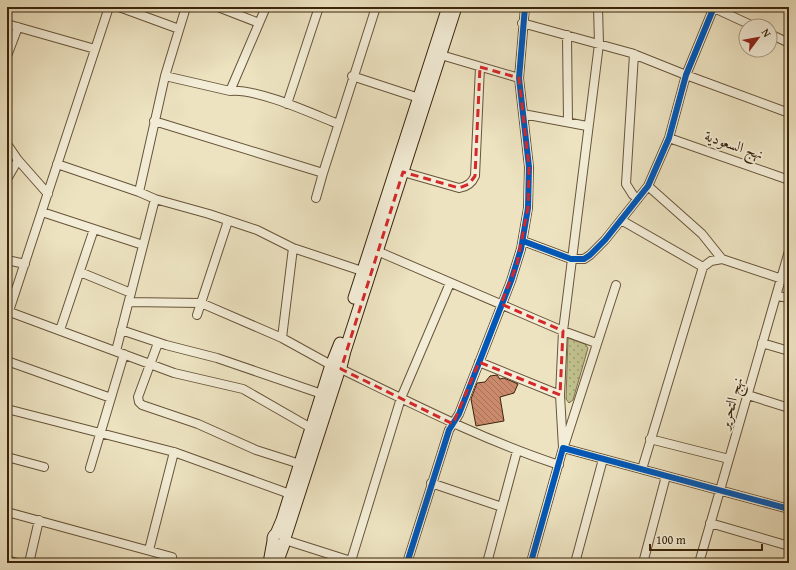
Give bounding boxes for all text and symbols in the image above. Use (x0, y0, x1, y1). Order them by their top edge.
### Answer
north arrow (738, 18, 778, 58)
text: N (758, 25, 776, 41)
street label: نهج السعودية (701, 125, 767, 168)
street label: نهج التحرير (713, 374, 752, 434)
scale bar (650, 526, 762, 552)
text: 100 m (656, 531, 686, 548)

